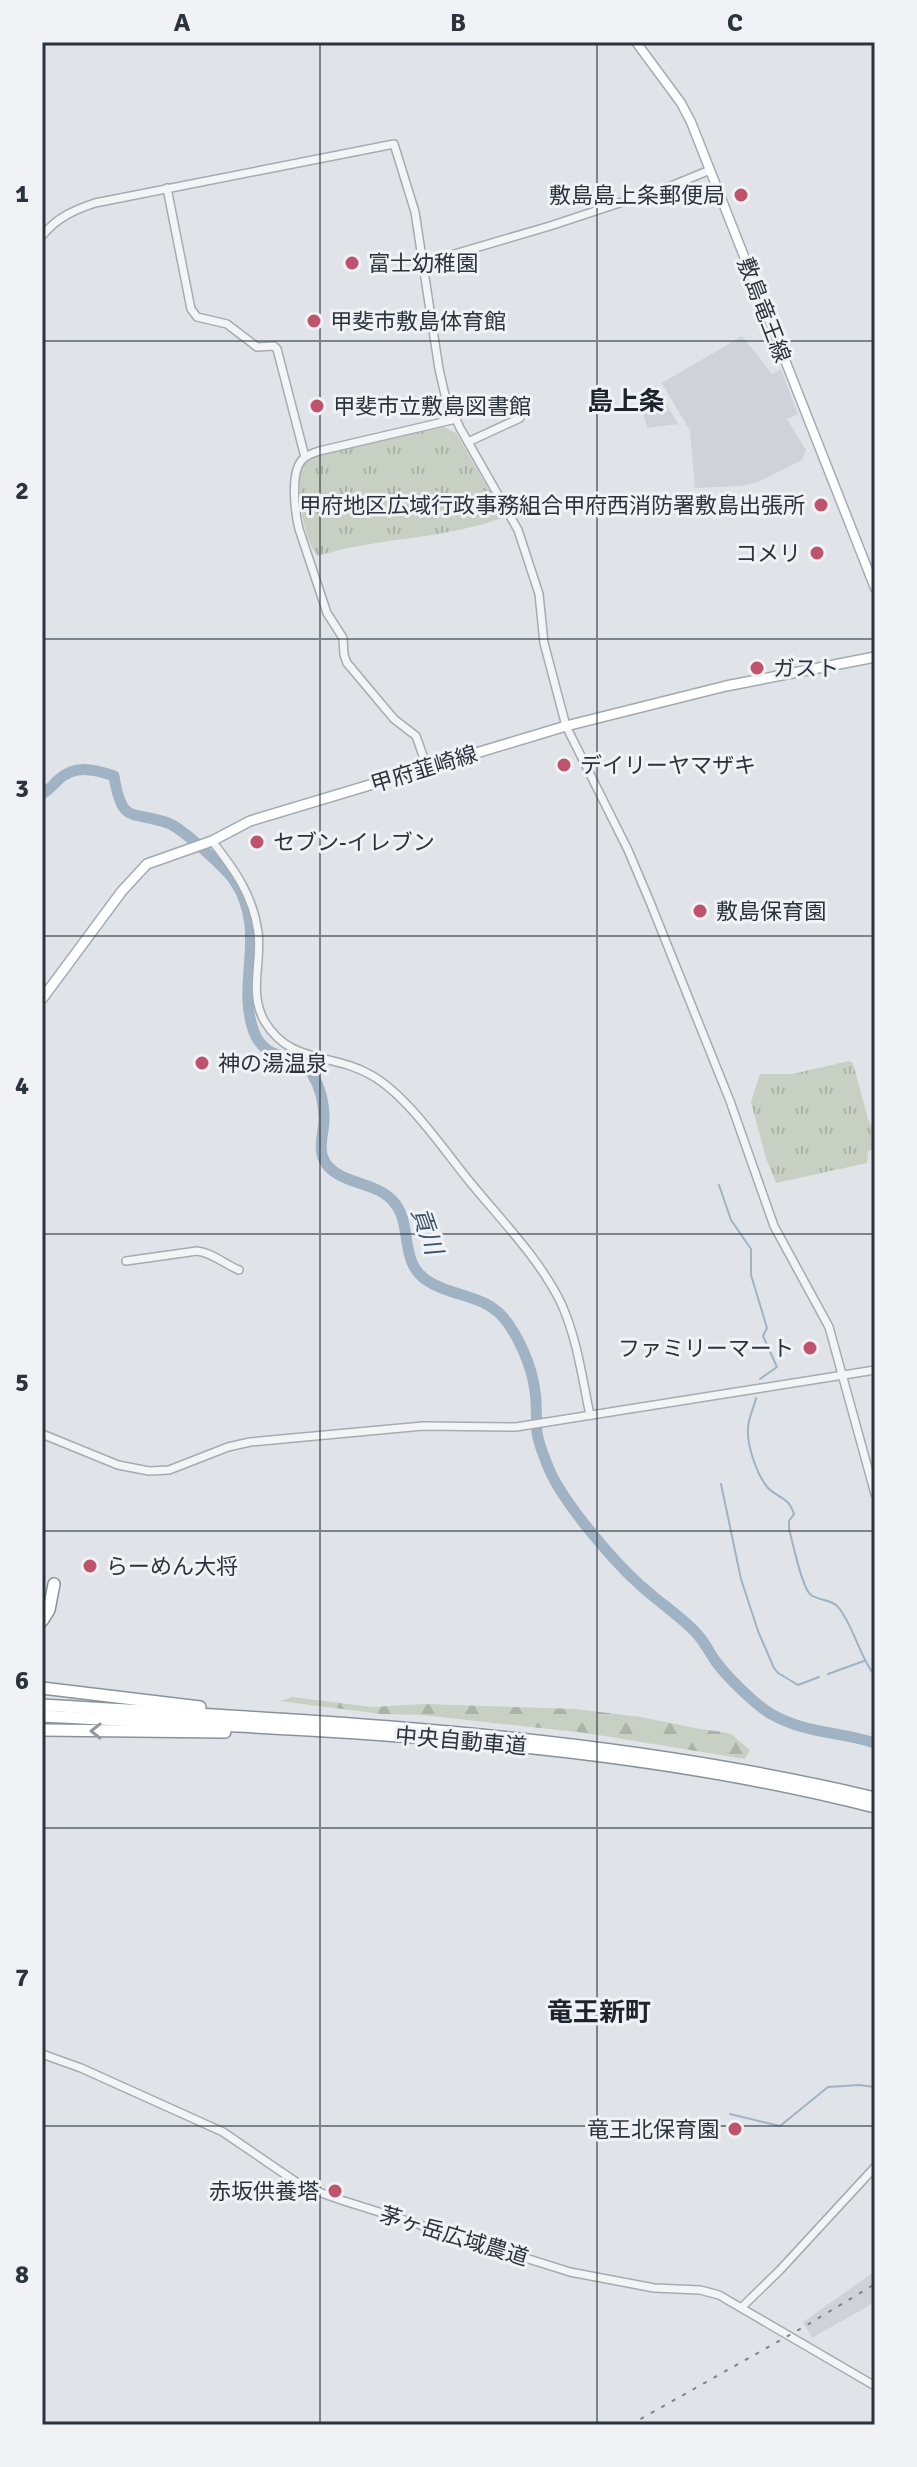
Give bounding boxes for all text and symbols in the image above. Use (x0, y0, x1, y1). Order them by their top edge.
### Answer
text: A (174, 7, 191, 39)
text: B (450, 7, 466, 39)
text: C (727, 7, 743, 39)
text: 1 (15, 178, 29, 210)
place label: 敷島島上条郵便局 (549, 182, 725, 209)
marker: 敷島島上条郵便局 (732, 186, 750, 204)
place label: 富士幼稚園 (368, 250, 478, 277)
marker: 富士幼稚園 (343, 254, 361, 272)
street label: 敷島竜王線 (732, 254, 796, 366)
place label: 甲斐市敷島体育館 (330, 308, 506, 335)
marker: 甲斐市敷島体育館 (305, 312, 323, 330)
district label: 島上条 (587, 386, 665, 418)
place label: 甲斐市立敷島図書館 (333, 393, 531, 420)
marker: 甲斐市立敷島図書館 (308, 397, 326, 415)
text: 2 (15, 475, 29, 507)
place label: 甲府地区広域行政事務組合甲府西消防署敷島出張所 (299, 492, 805, 519)
marker: 甲府地区広域行政事務組合甲府西消防署敷島出張所 (812, 496, 830, 514)
place label: コメリ (735, 540, 801, 567)
marker: コメリ (808, 544, 826, 562)
place label: ガスト (773, 655, 839, 682)
marker: ガスト (748, 659, 766, 677)
street label: 甲府韮崎線 (367, 740, 481, 798)
place label: デイリーヤマザキ (580, 752, 756, 779)
marker: デイリーヤマザキ (555, 756, 573, 774)
text: 3 (15, 773, 29, 805)
place label: セブン-イレブン (273, 829, 435, 856)
marker: セブン-イレブン (248, 833, 266, 851)
place label: 敷島保育園 (716, 898, 826, 925)
marker: 敷島保育園 (691, 902, 709, 920)
place label: 神の湯温泉 (218, 1050, 328, 1077)
marker: 神の湯温泉 (193, 1054, 211, 1072)
text: 4 (15, 1070, 29, 1102)
water label: 貢川 (405, 1203, 450, 1261)
place label: ファミリーマート (618, 1335, 794, 1362)
marker: ファミリーマート (801, 1339, 819, 1357)
text: 5 (15, 1367, 29, 1399)
place label: らーめん大将 (106, 1553, 238, 1580)
marker: らーめん大将 (81, 1557, 99, 1575)
text: 6 (15, 1665, 29, 1697)
one-way arrow (89, 1722, 102, 1740)
street label: 中央自動車道 (394, 1722, 528, 1760)
text: 7 (15, 1962, 29, 1994)
district label: 竜王新町 (547, 1997, 651, 2029)
place label: 竜王北保育園 (587, 2116, 719, 2143)
marker: 竜王北保育園 (726, 2120, 744, 2138)
place label: 赤坂供養塔 (209, 2178, 319, 2205)
marker: 赤坂供養塔 (326, 2182, 344, 2200)
street label: 茅ヶ岳広域農道 (376, 2201, 532, 2271)
text: 8 (15, 2259, 29, 2291)

